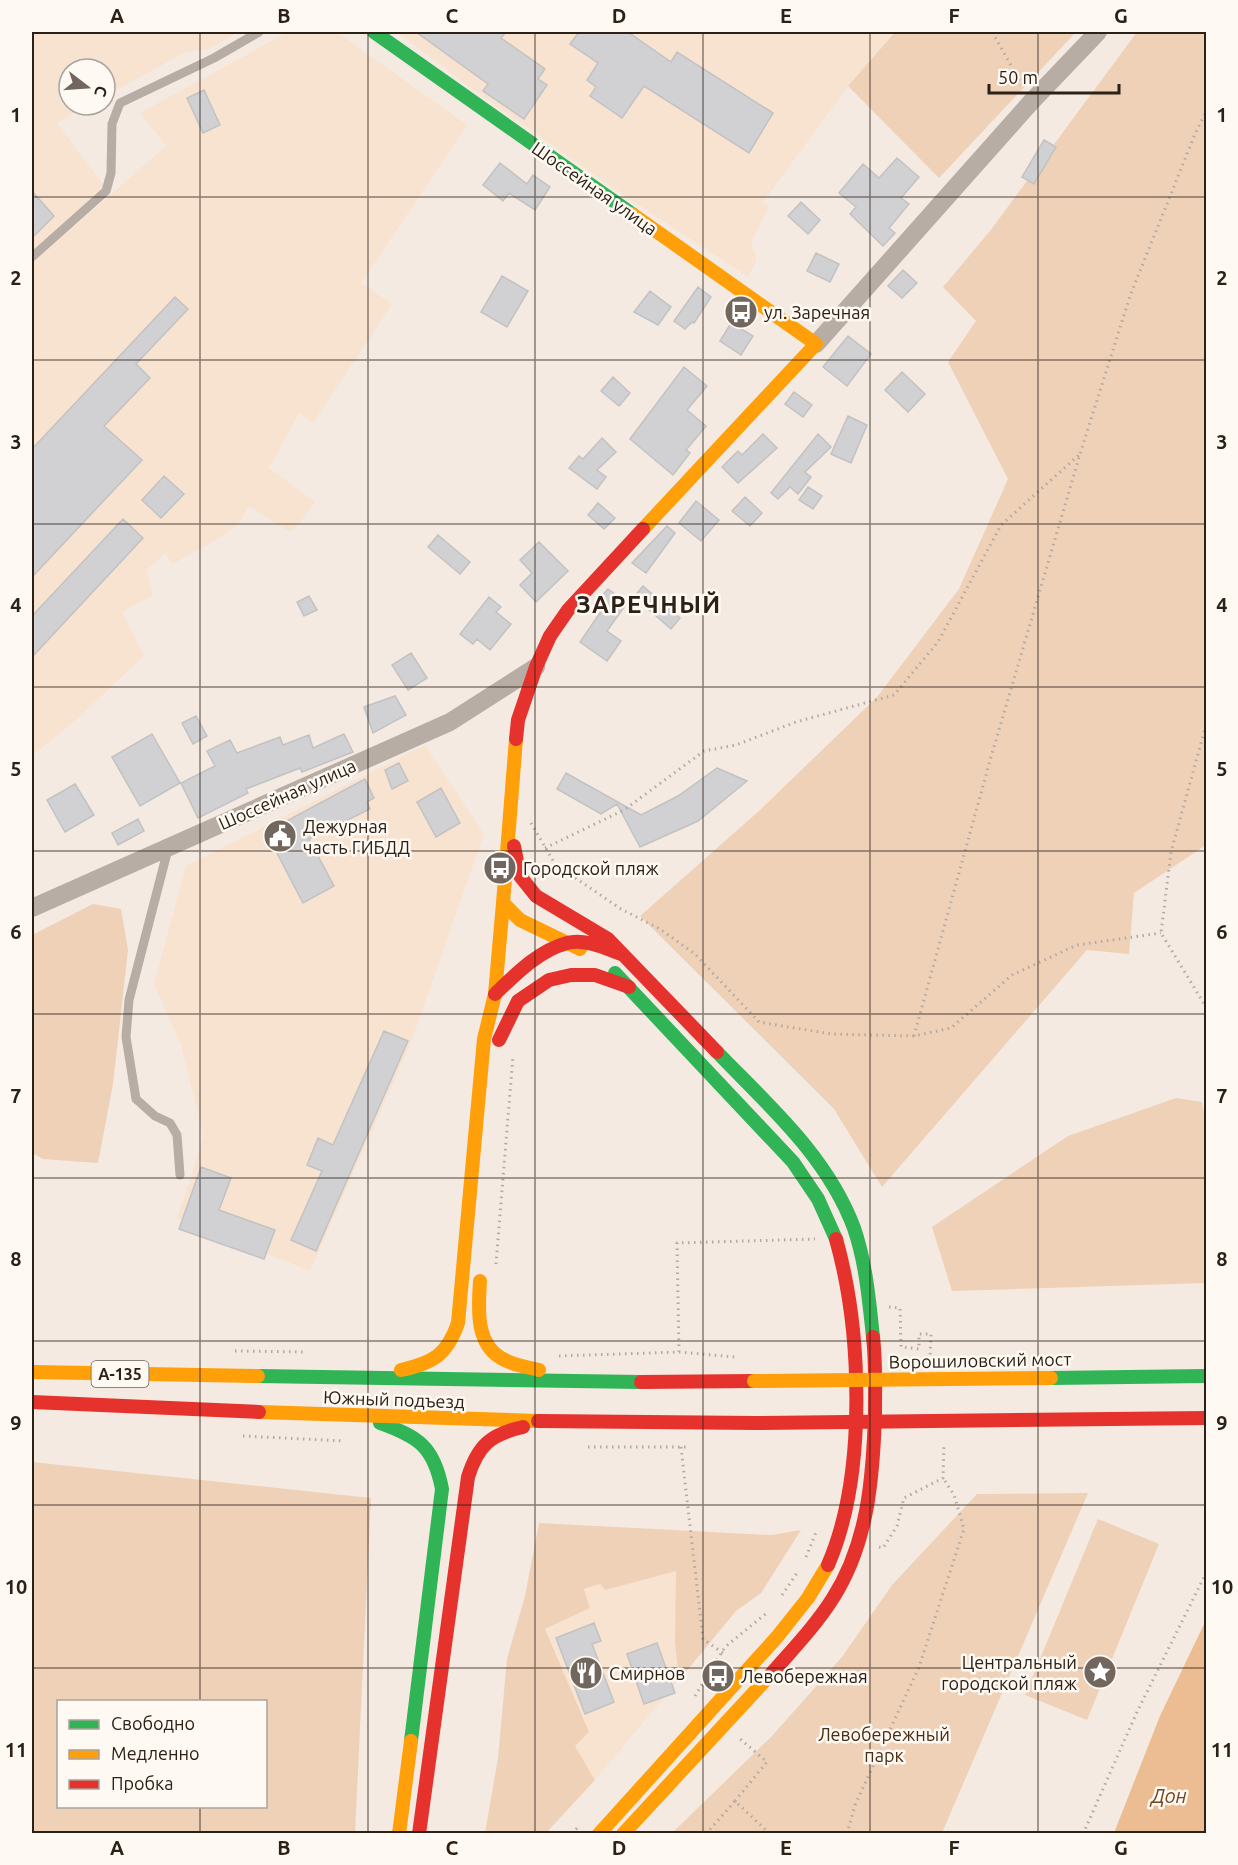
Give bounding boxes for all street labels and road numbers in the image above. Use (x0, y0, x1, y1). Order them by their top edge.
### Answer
street label: Шоссейная улица (529, 137, 661, 239)
street label: Шоссейная улица (215, 755, 359, 833)
street label: Ворошиловский мост (889, 1348, 1071, 1372)
road number: А-135 (92, 1361, 148, 1387)
street label: Южный подъезд (323, 1387, 465, 1411)

